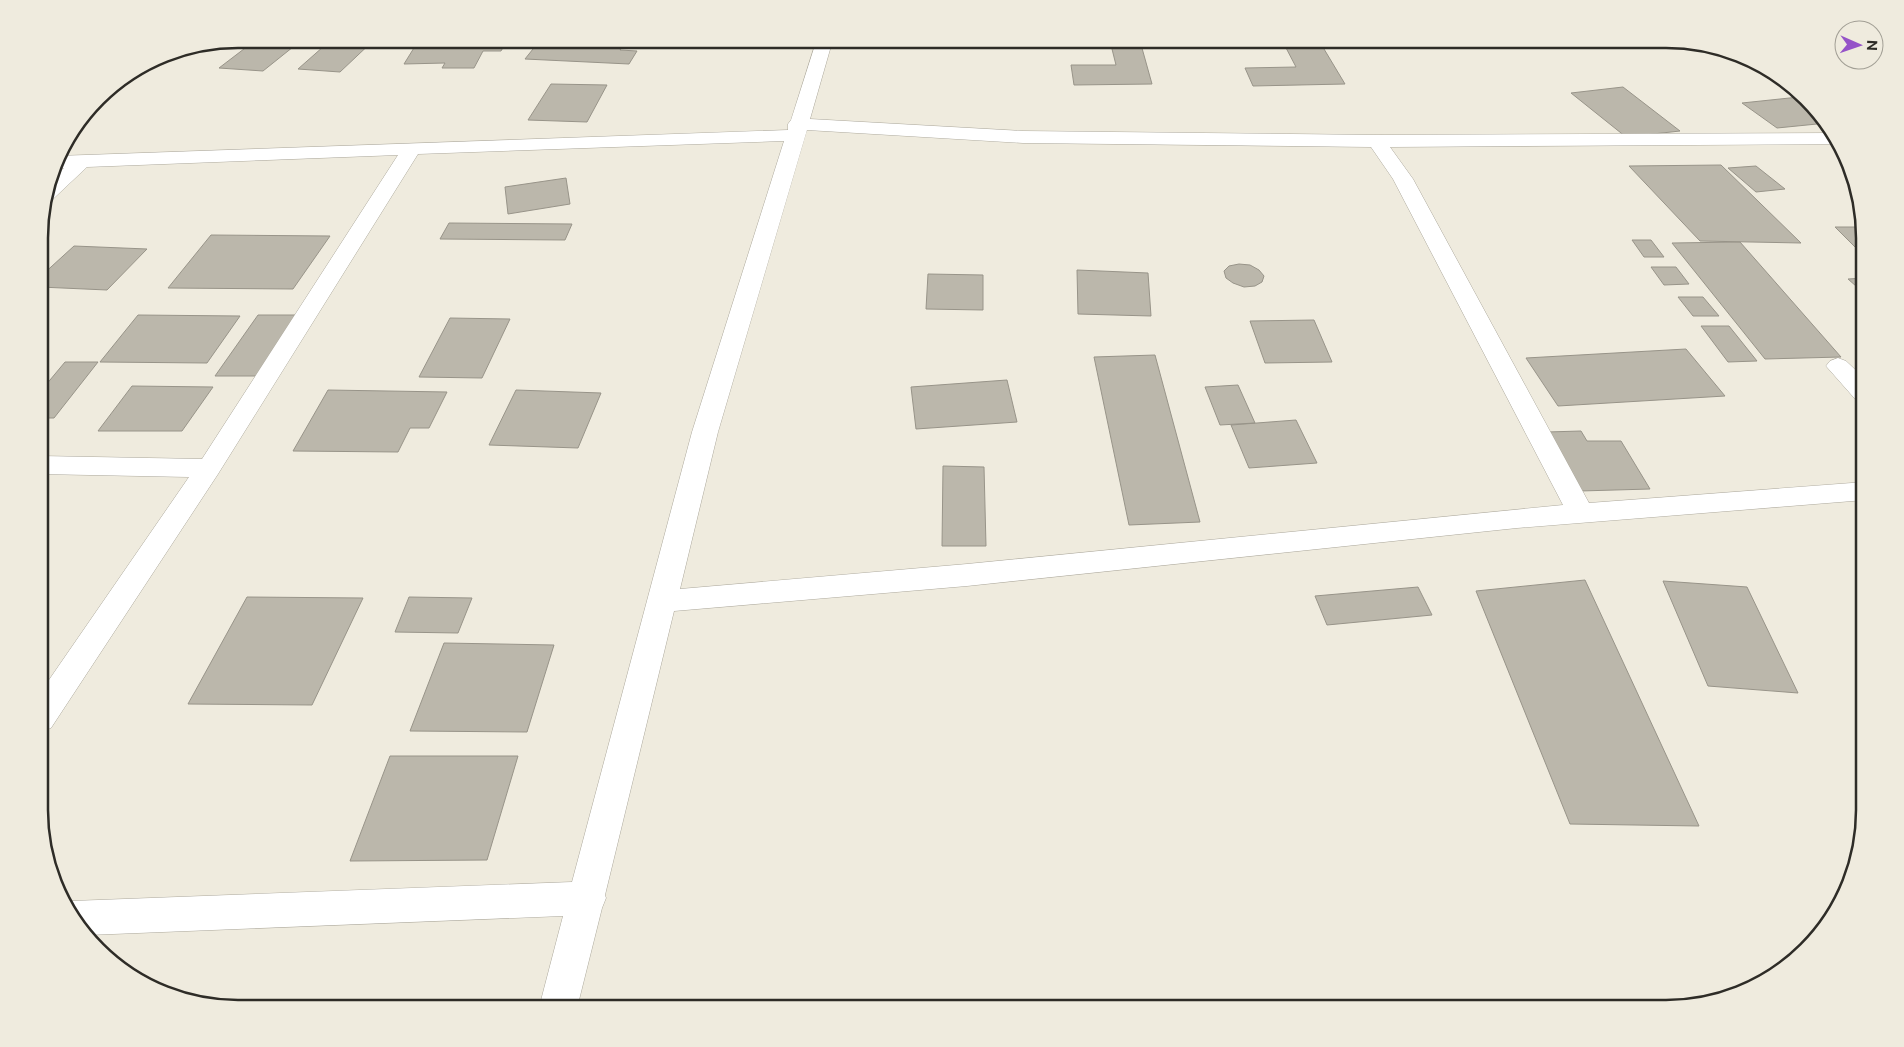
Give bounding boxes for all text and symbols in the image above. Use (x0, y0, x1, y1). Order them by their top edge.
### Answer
north arrow (1834, 20, 1884, 70)
text: N (1864, 40, 1880, 51)

